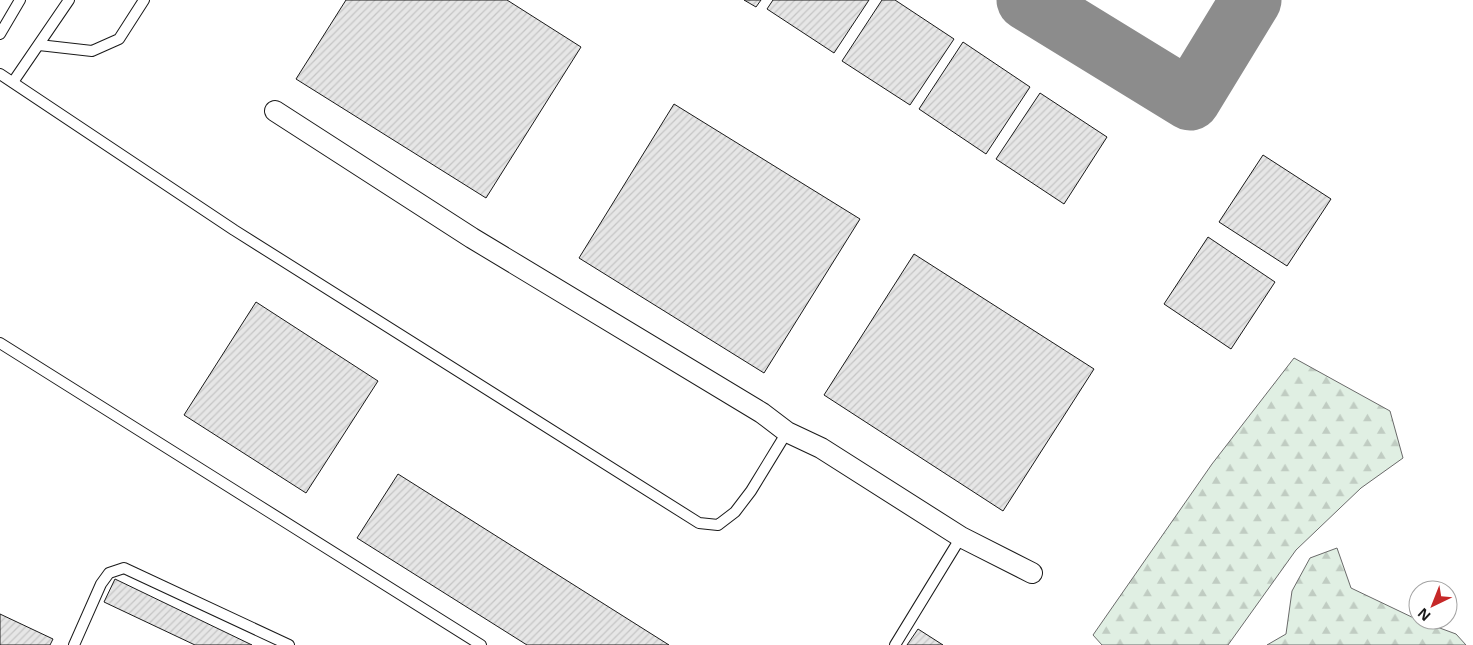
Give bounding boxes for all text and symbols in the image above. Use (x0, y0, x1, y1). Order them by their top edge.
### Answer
north arrow (1408, 580, 1458, 630)
text: N (1413, 604, 1434, 626)

